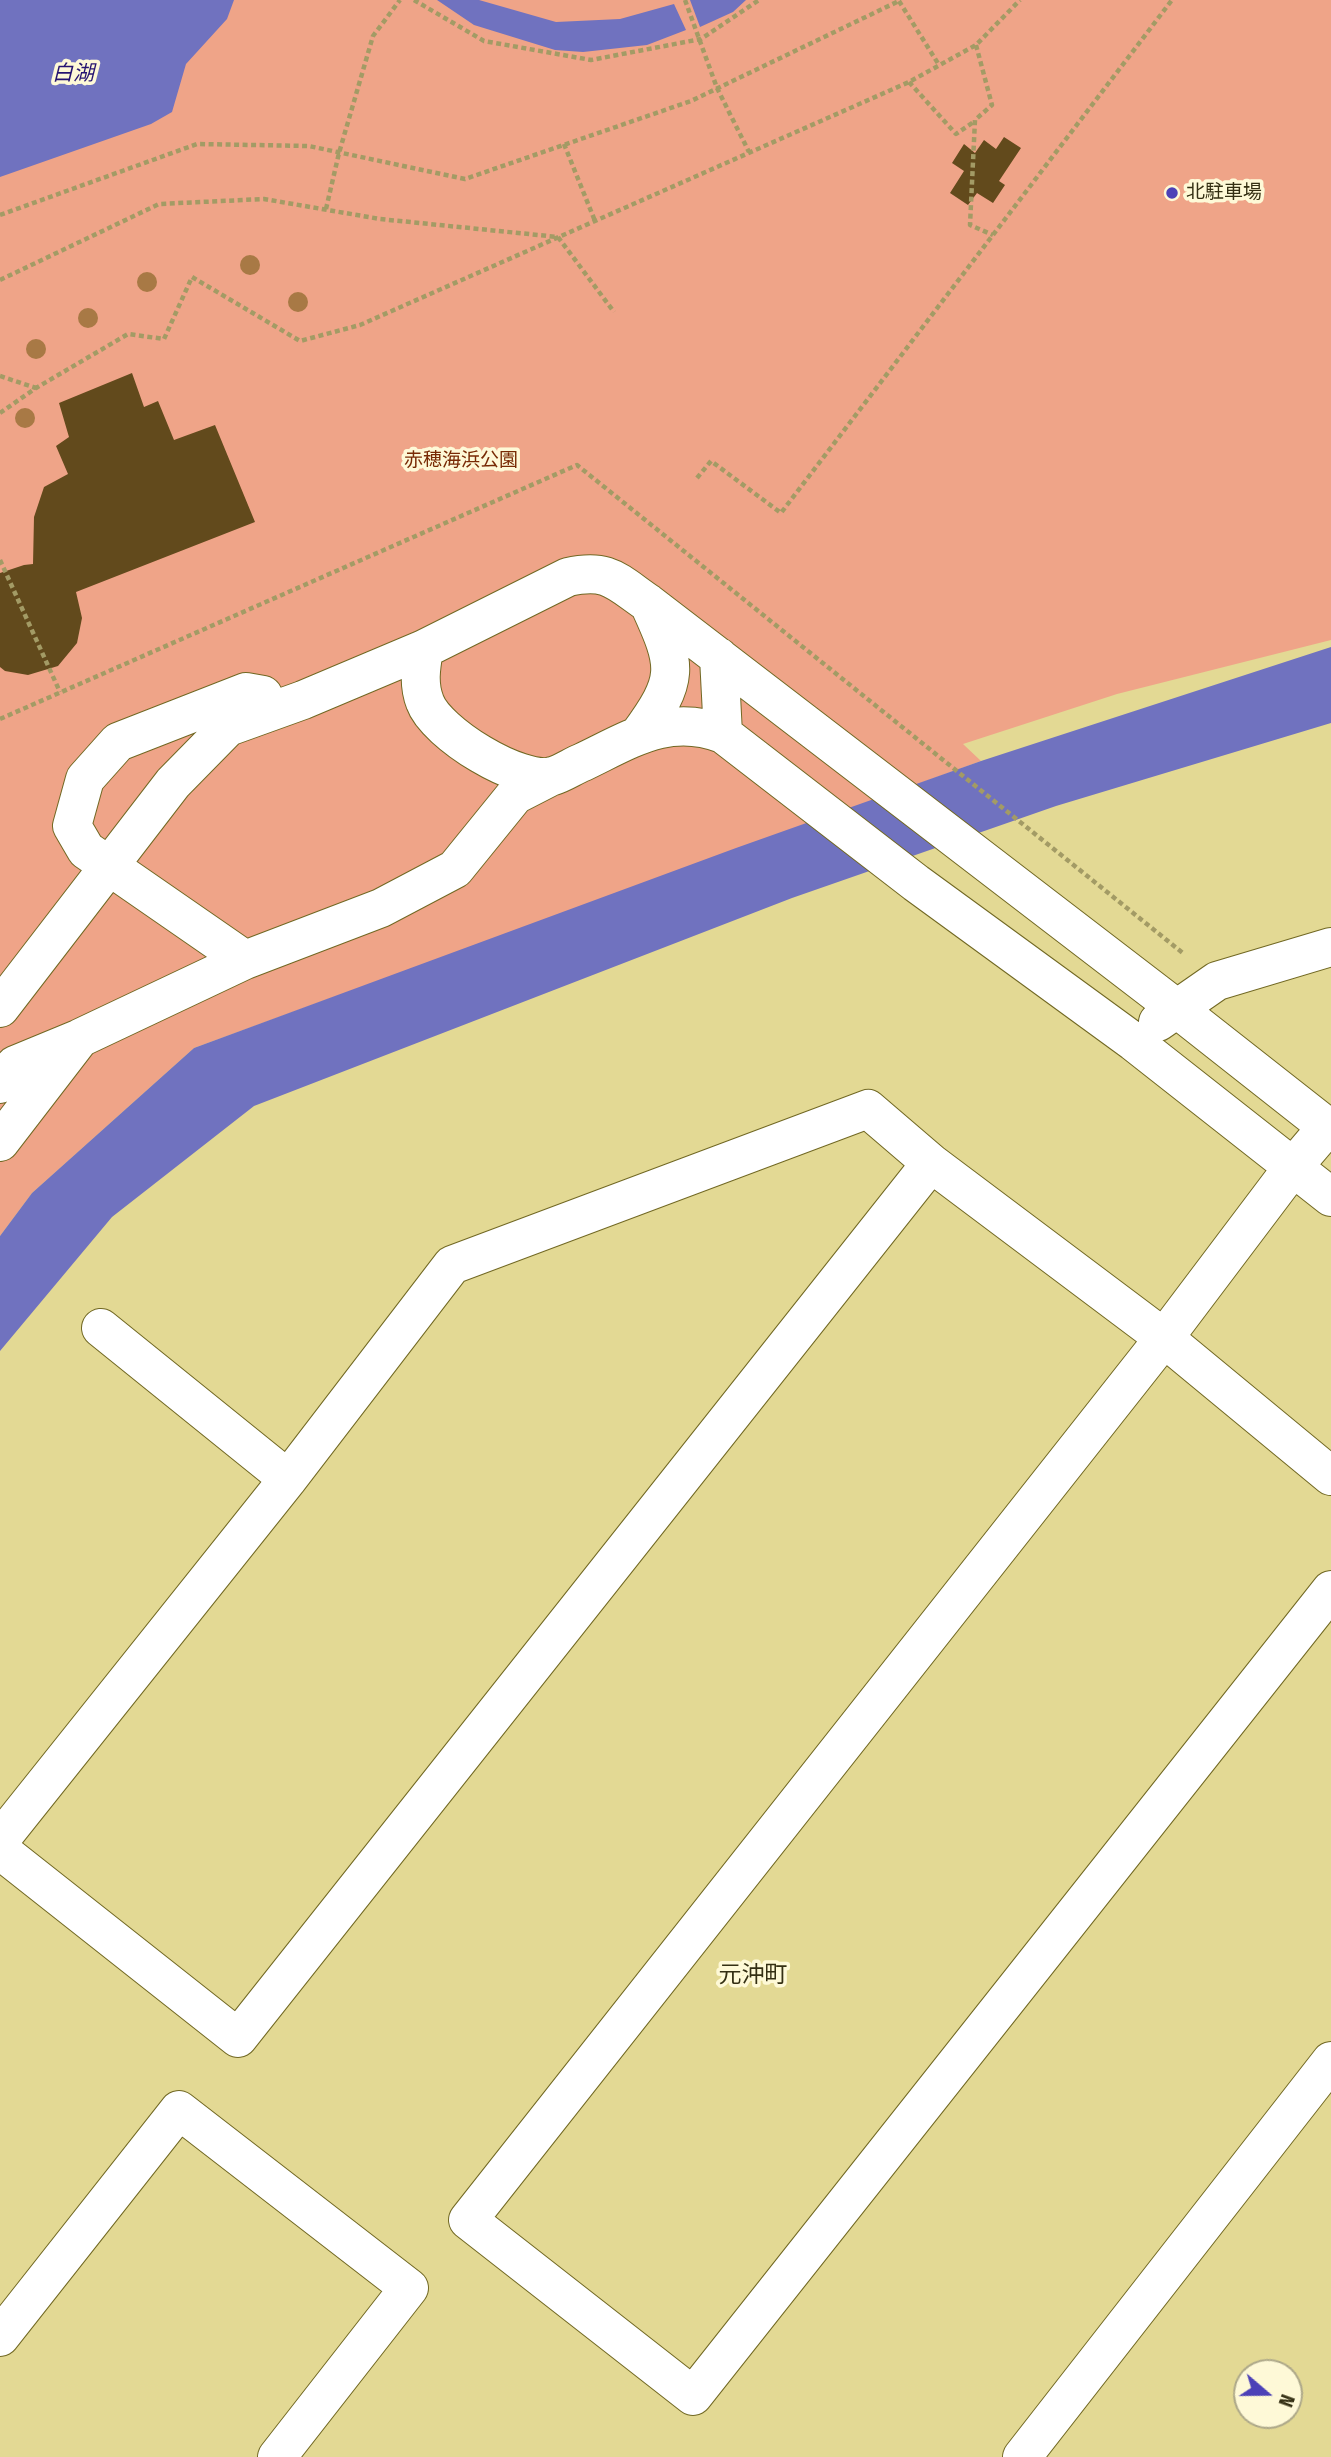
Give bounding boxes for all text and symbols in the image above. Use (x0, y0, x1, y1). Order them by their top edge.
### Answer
water label: 白湖 (52, 61, 94, 87)
place label: 北駐車場 (1186, 182, 1262, 204)
marker: 北駐車場 (1164, 185, 1180, 201)
park label: 赤穂海浜公園 (404, 450, 518, 472)
district label: 元沖町 (719, 1962, 787, 1990)
north arrow (1233, 2359, 1303, 2429)
text: N (1274, 2391, 1299, 2410)

